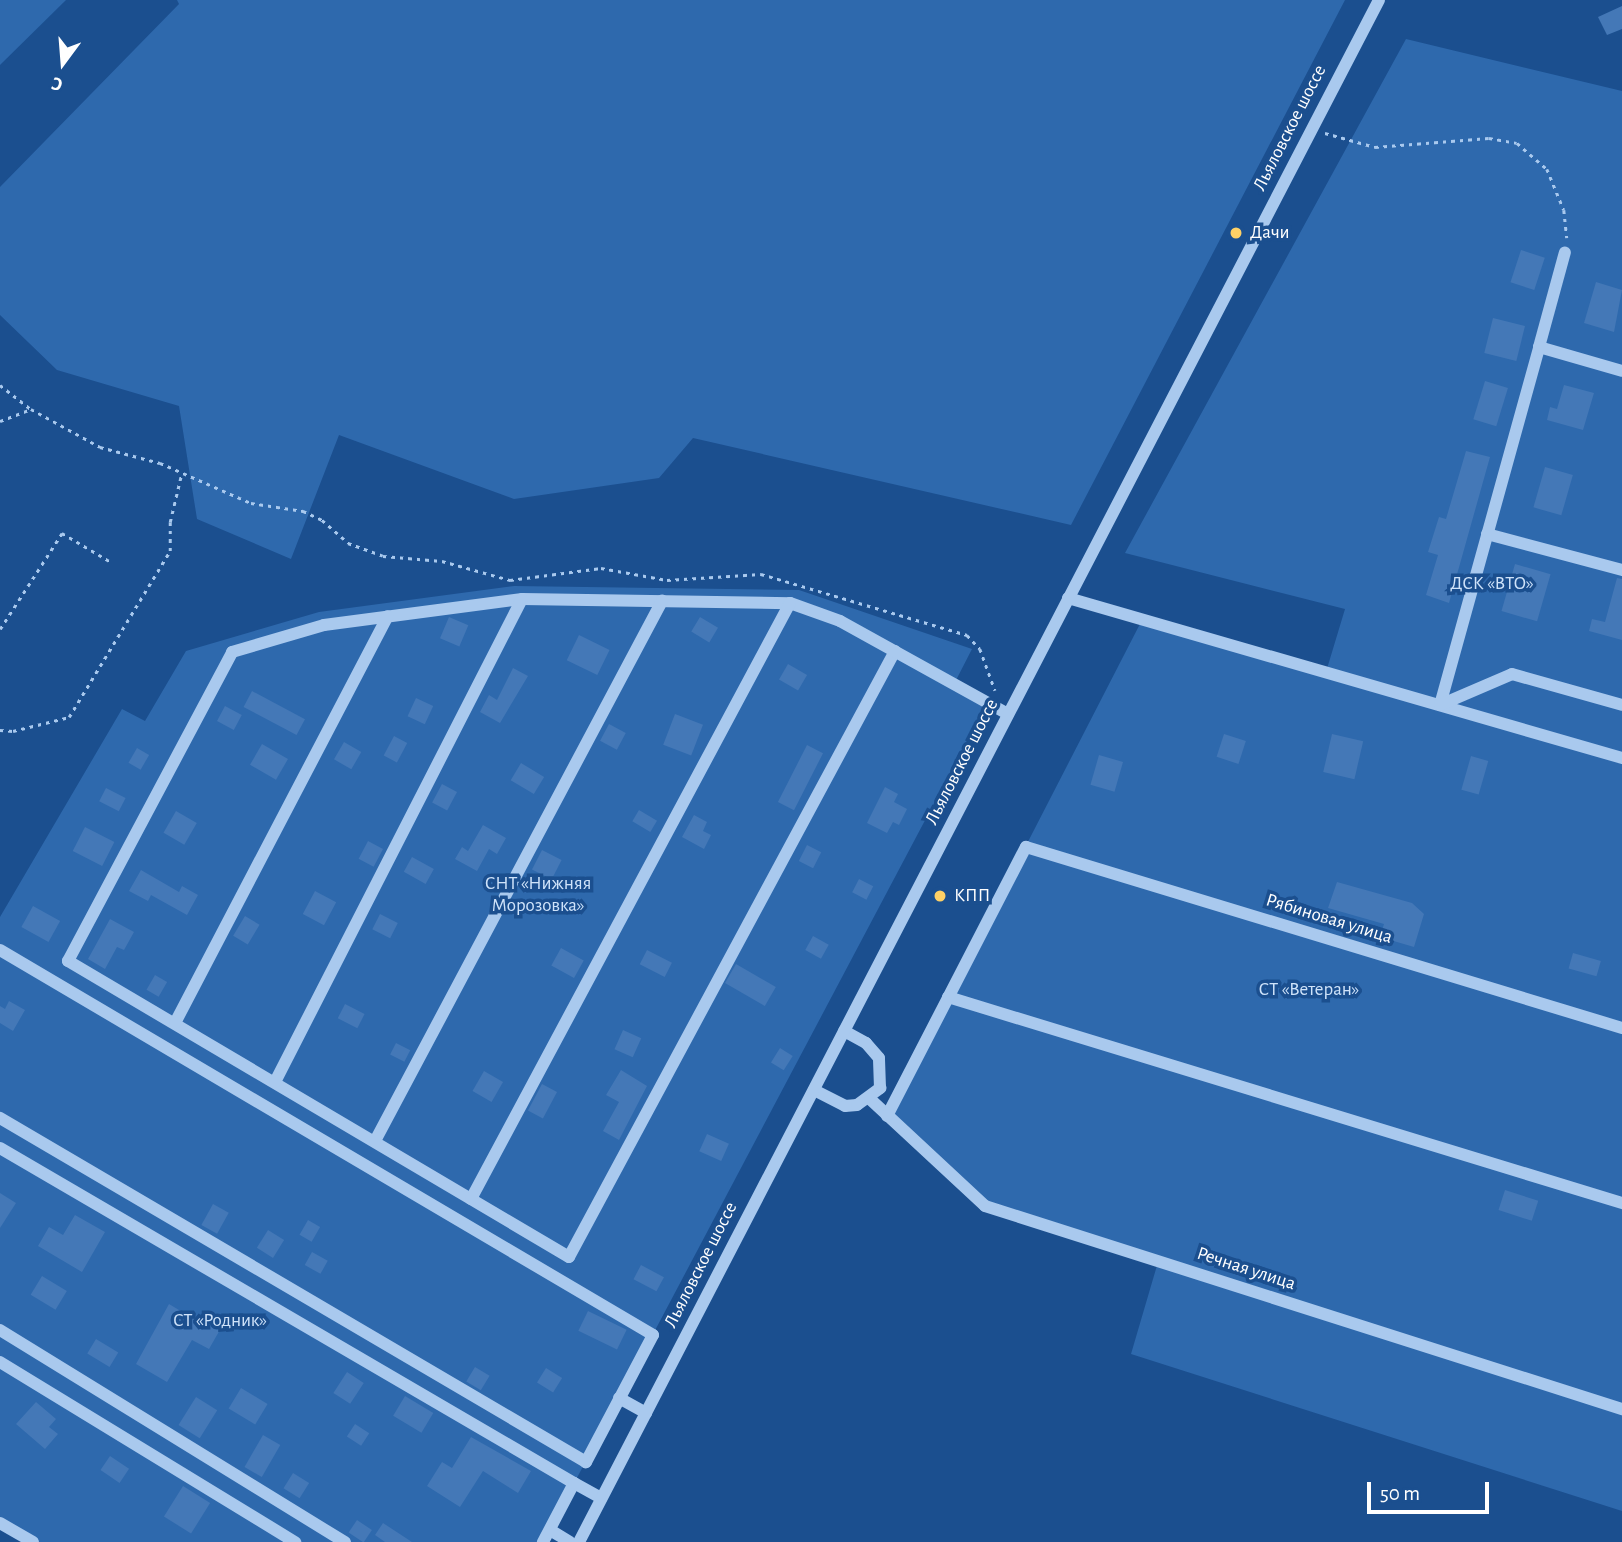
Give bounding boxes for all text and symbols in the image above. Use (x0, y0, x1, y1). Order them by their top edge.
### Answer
north arrow (28, 28, 98, 98)
street label: Льяловское шоссе (1248, 61, 1332, 195)
text: С (49, 73, 65, 94)
place label: Дачи (1250, 222, 1290, 244)
marker: Дачи (1228, 225, 1244, 241)
park label: ДСК «ВТО» (1450, 573, 1534, 595)
street label: Льяловское шоссе (920, 695, 1004, 829)
park label: СНТ «Нижняя Морозовка» (485, 873, 591, 917)
place label: КПП (954, 885, 990, 907)
marker: КПП (932, 888, 948, 904)
street label: Рябиновая улица (1263, 889, 1395, 949)
park label: СТ «Ветеран» (1259, 979, 1359, 1001)
street label: Льяловское шоссе (659, 1198, 743, 1332)
street label: Речная улица (1194, 1242, 1298, 1296)
park label: СТ «Родник» (173, 1310, 267, 1332)
scale bar (1370, 1468, 1492, 1512)
text: 50 m (1380, 1483, 1420, 1504)

